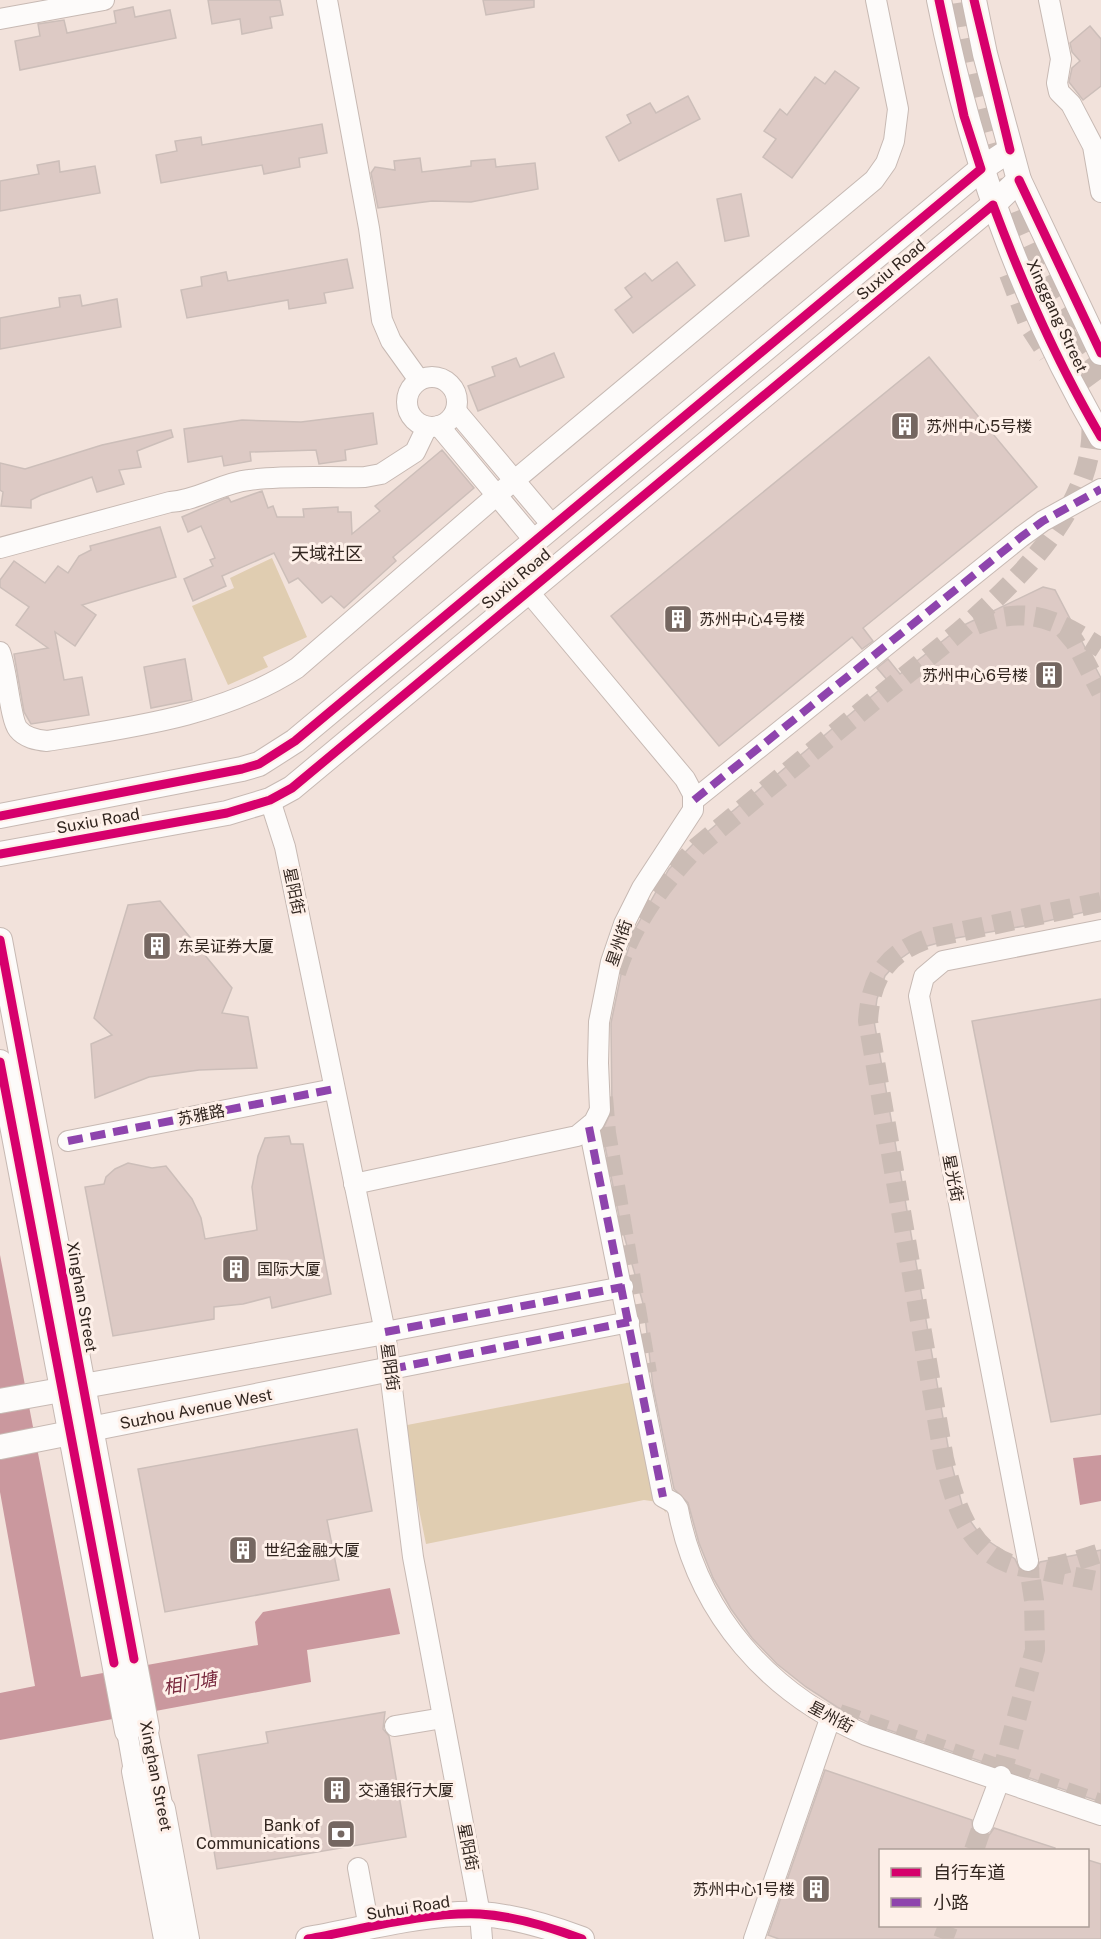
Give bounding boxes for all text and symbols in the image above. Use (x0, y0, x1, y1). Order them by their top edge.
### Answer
street label: Suxiu Road (853, 236, 929, 304)
street label: Xinggang Street (1023, 257, 1091, 375)
building icon: 苏州中心5号楼 (889, 410, 921, 442)
place label: 苏州中心5号楼 (926, 417, 1032, 436)
district label: 天域社区 (291, 543, 363, 564)
street label: Suxiu Road (478, 545, 554, 613)
building icon: 苏州中心4号楼 (662, 603, 694, 635)
place label: 苏州中心4号楼 (699, 610, 805, 629)
building icon: 苏州中心6号楼 (1033, 659, 1065, 691)
place label: 苏州中心6号楼 (922, 666, 1028, 685)
street label: Suxiu Road (55, 804, 141, 838)
street label: 星阳街 (280, 866, 308, 916)
street label: 星州街 (602, 917, 636, 969)
building icon: 东吴证券大厦 (141, 930, 173, 962)
place label: 东吴证券大厦 (178, 937, 274, 956)
street label: 苏雅路 (176, 1101, 226, 1129)
street label: 星光街 (939, 1153, 967, 1203)
street label: Xinghan Street (63, 1240, 101, 1354)
building icon: 国际大厦 (220, 1253, 252, 1285)
place label: 国际大厦 (257, 1260, 321, 1279)
street label: 星阳街 (377, 1342, 403, 1392)
street label: Suzhou Avenue West (118, 1385, 274, 1433)
building icon: 世纪金融大厦 (227, 1534, 259, 1566)
place label: 世纪金融大厦 (264, 1541, 360, 1560)
water label: 相门塘 (162, 1667, 221, 1698)
street label: 星州街 (805, 1697, 857, 1737)
street label: Xinghan Street (136, 1719, 176, 1833)
building icon: 交通银行大厦 (321, 1774, 353, 1806)
place label: 交通银行大厦 (358, 1781, 454, 1800)
place label: Bank of Communications (196, 1816, 320, 1853)
bank icon: Bank of Communications (325, 1818, 357, 1850)
street label: 星阳街 (454, 1822, 482, 1872)
legend (879, 1849, 1089, 1927)
text: 自行车道 (933, 1862, 1005, 1883)
building icon: 苏州中心1号楼 (800, 1873, 832, 1905)
place label: 苏州中心1号楼 (692, 1880, 795, 1899)
street label: Suhui Road (365, 1892, 451, 1924)
text: 小路 (933, 1892, 969, 1913)

